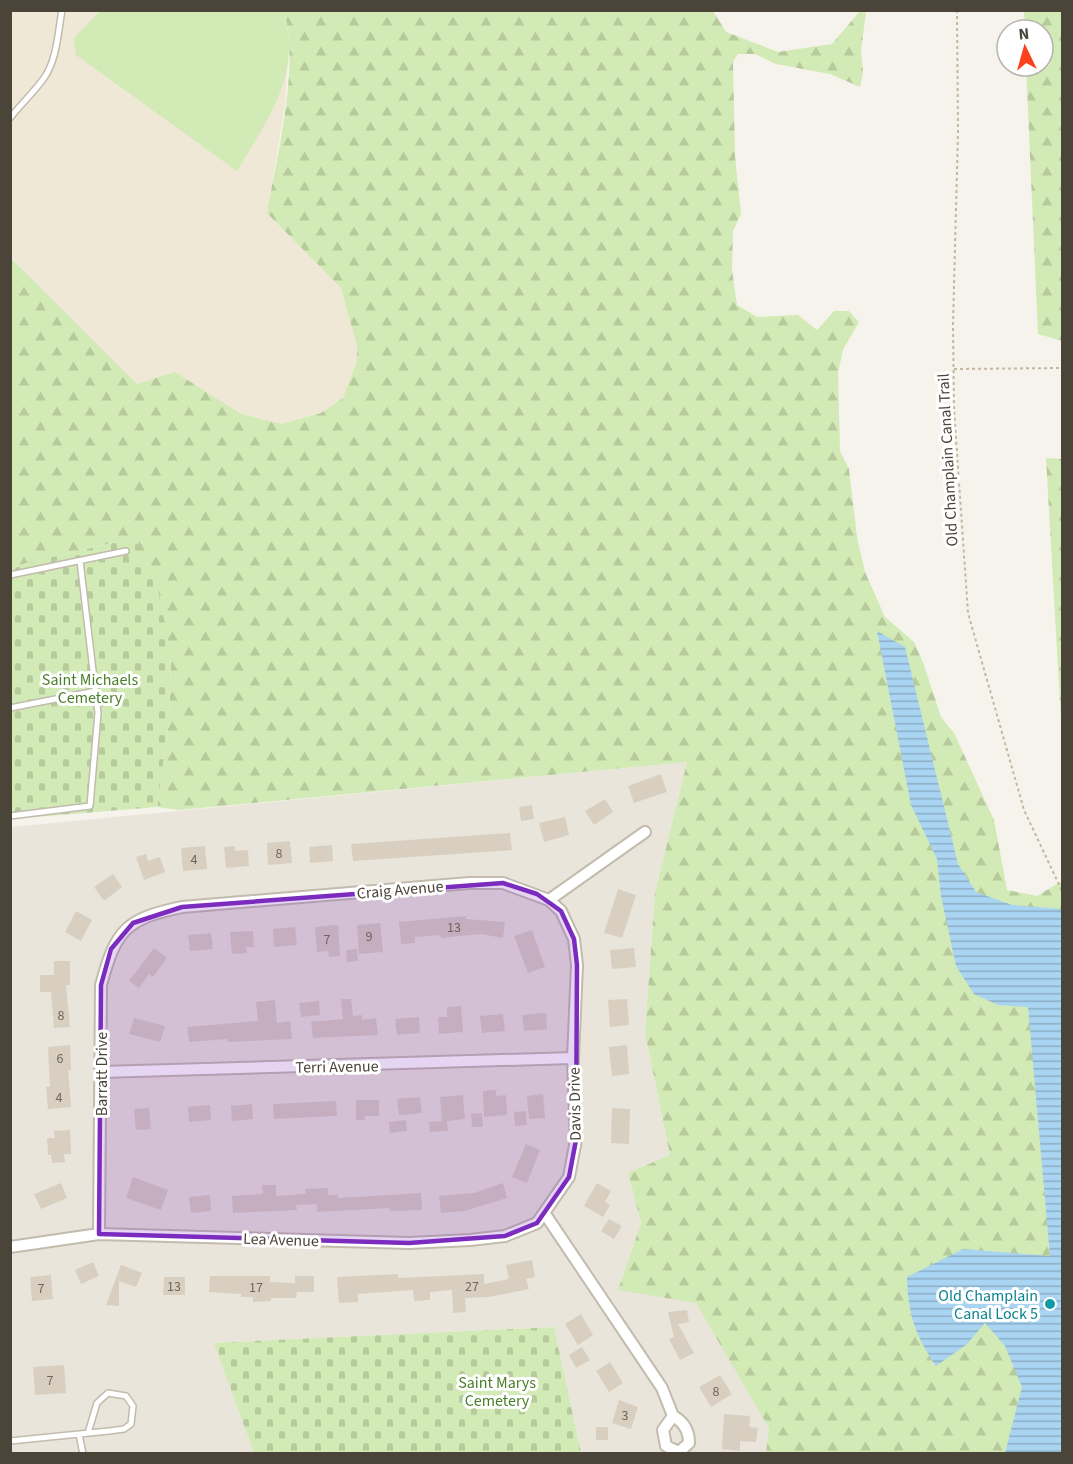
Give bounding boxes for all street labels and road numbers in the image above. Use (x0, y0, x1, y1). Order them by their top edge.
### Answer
street label: Old Champlain Canal Trail (932, 373, 964, 547)
street label: Craig Avenue (356, 875, 444, 905)
street label: Barratt Drive (91, 1032, 113, 1116)
street label: Terri Avenue (295, 1055, 379, 1079)
street label: Davis Drive (563, 1067, 587, 1141)
street label: Lea Avenue (243, 1228, 319, 1252)

